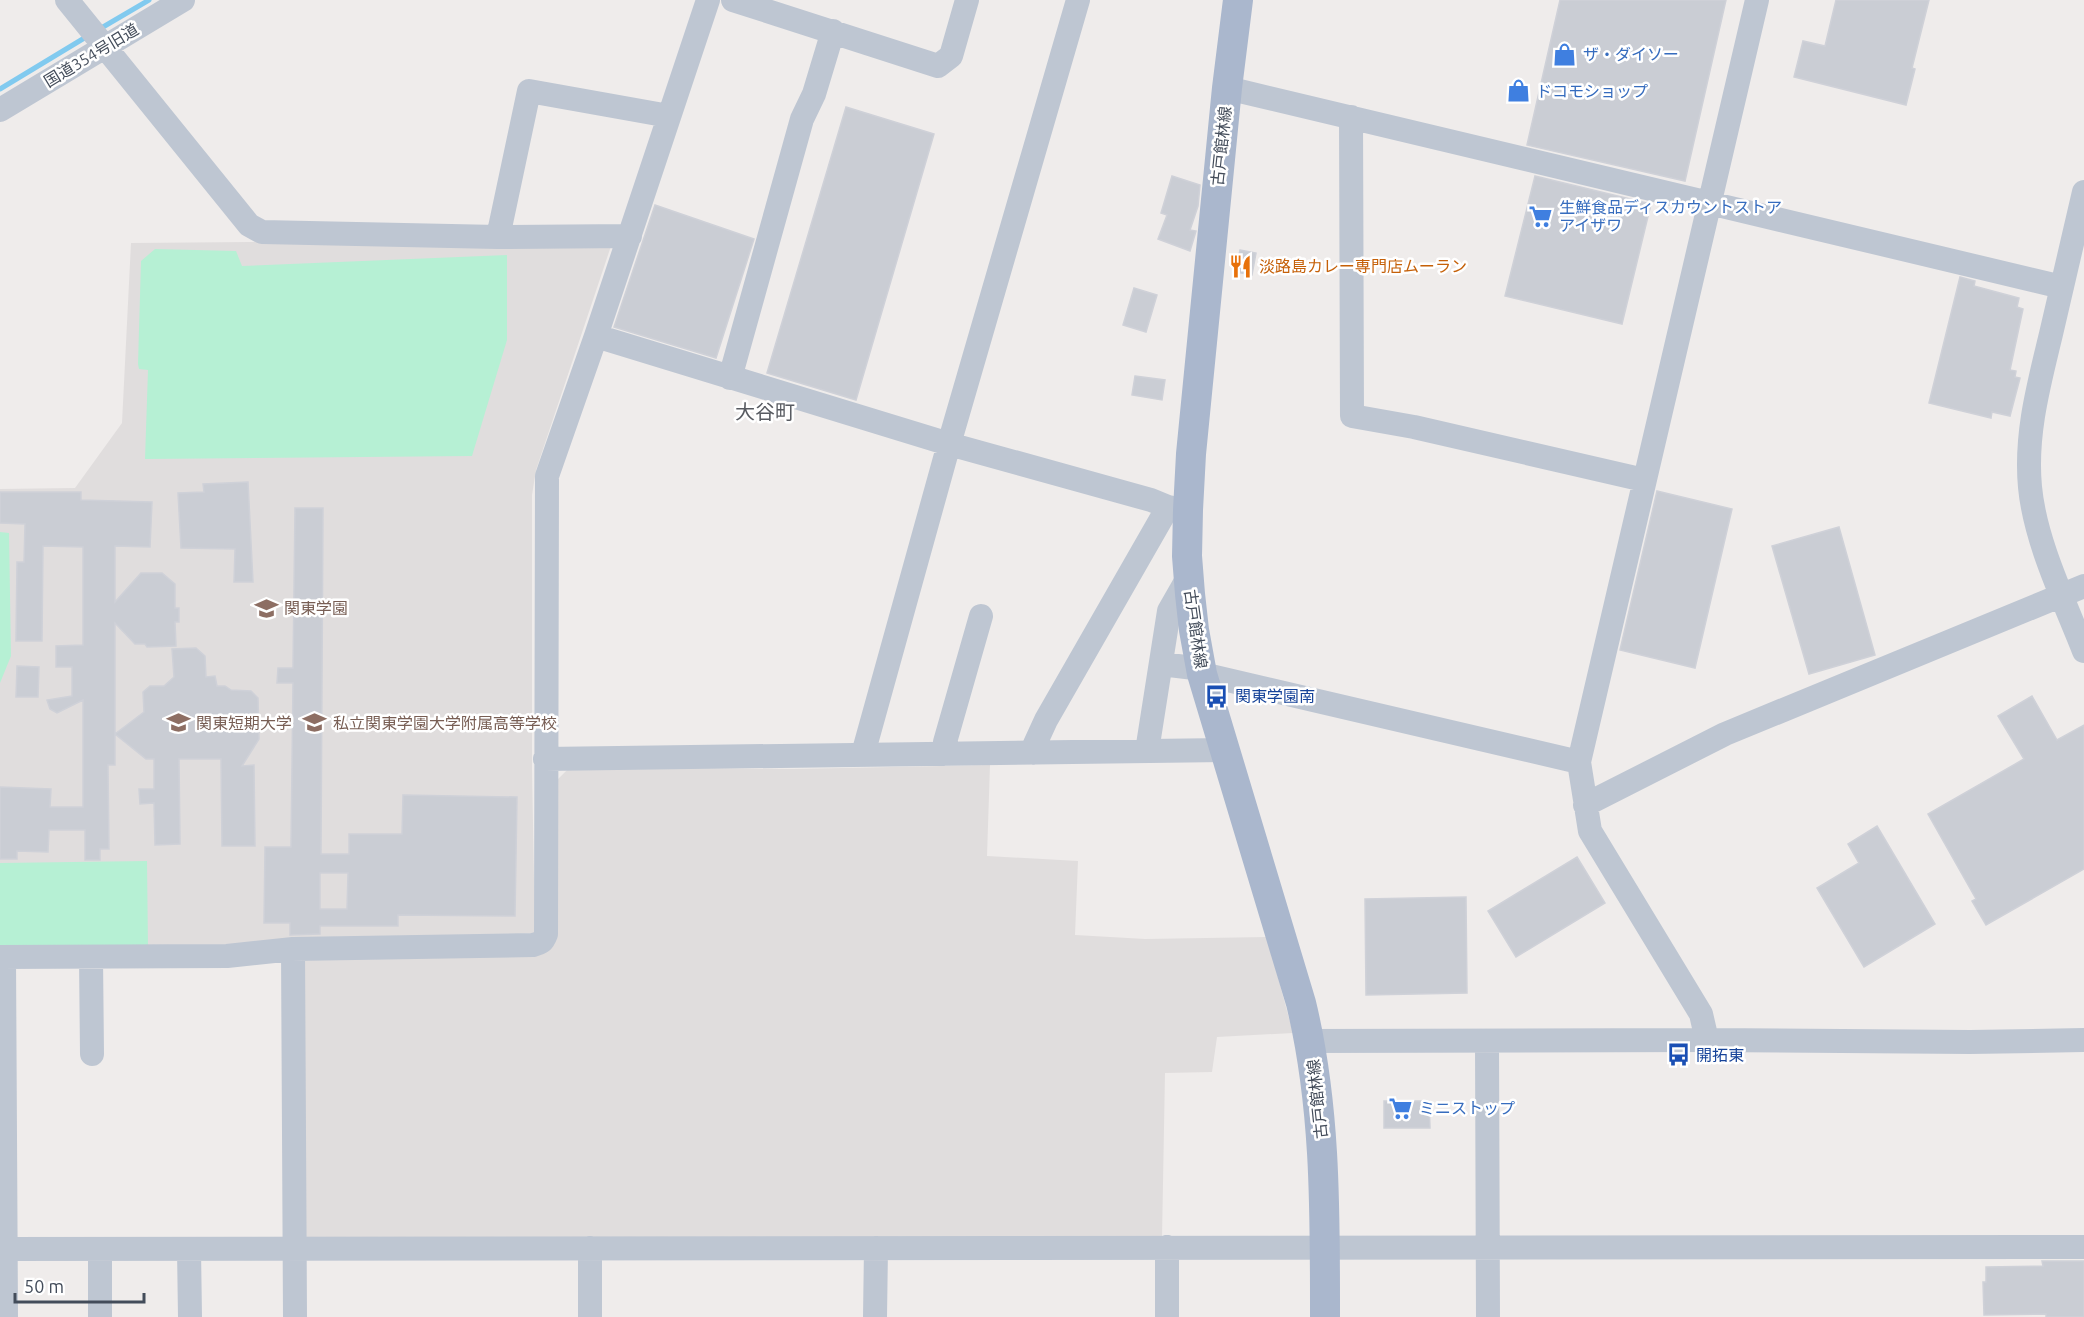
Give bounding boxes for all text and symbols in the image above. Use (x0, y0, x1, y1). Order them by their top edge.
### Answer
street label: 国道354号旧道 (40, 20, 142, 90)
shop icon: ザ・ダイソー (1552, 41, 1578, 67)
place label: ザ・ダイソー (1583, 45, 1679, 63)
shop icon: ドコモショップ (1505, 78, 1531, 104)
place label: ドコモショップ (1536, 82, 1648, 100)
street label: 古戸館林線 (1208, 105, 1234, 187)
place label: 生鮮食品ディスカウントストア アイザワ (1559, 198, 1782, 234)
supermarket icon: 生鮮食品ディスカウントストア アイザワ (1528, 203, 1554, 229)
restaurant icon: 淡路島カレー専門店ムーラン (1228, 253, 1254, 279)
place label: 淡路島カレー専門店ムーラン (1259, 257, 1467, 275)
district label: 大谷町 (735, 400, 795, 423)
street label: 古戸館林線 (1182, 588, 1210, 670)
school or university icon: 関東学園 (253, 595, 279, 621)
place label: 関東学園 (284, 599, 348, 617)
bus stop icon: 関東学園南 (1204, 683, 1230, 709)
place label: 関東学園南 (1235, 687, 1315, 705)
school or university icon: 関東短期大学 (165, 710, 191, 736)
school or university icon: 私立関東学園大学附属高等学校 (302, 710, 328, 736)
place label: 関東短期大学 (196, 714, 292, 732)
place label: 私立関東学園大学附属高等学校 (333, 714, 557, 732)
bus stop icon: 開拓東 (1665, 1042, 1691, 1068)
place label: 開拓東 (1696, 1046, 1744, 1064)
street label: 古戸館林線 (1304, 1058, 1330, 1140)
supermarket icon: ミニストップ (1388, 1095, 1414, 1121)
place label: ミニストップ (1419, 1099, 1515, 1117)
scale bar (15, 1266, 144, 1304)
text: 50 m (24, 1276, 64, 1296)

